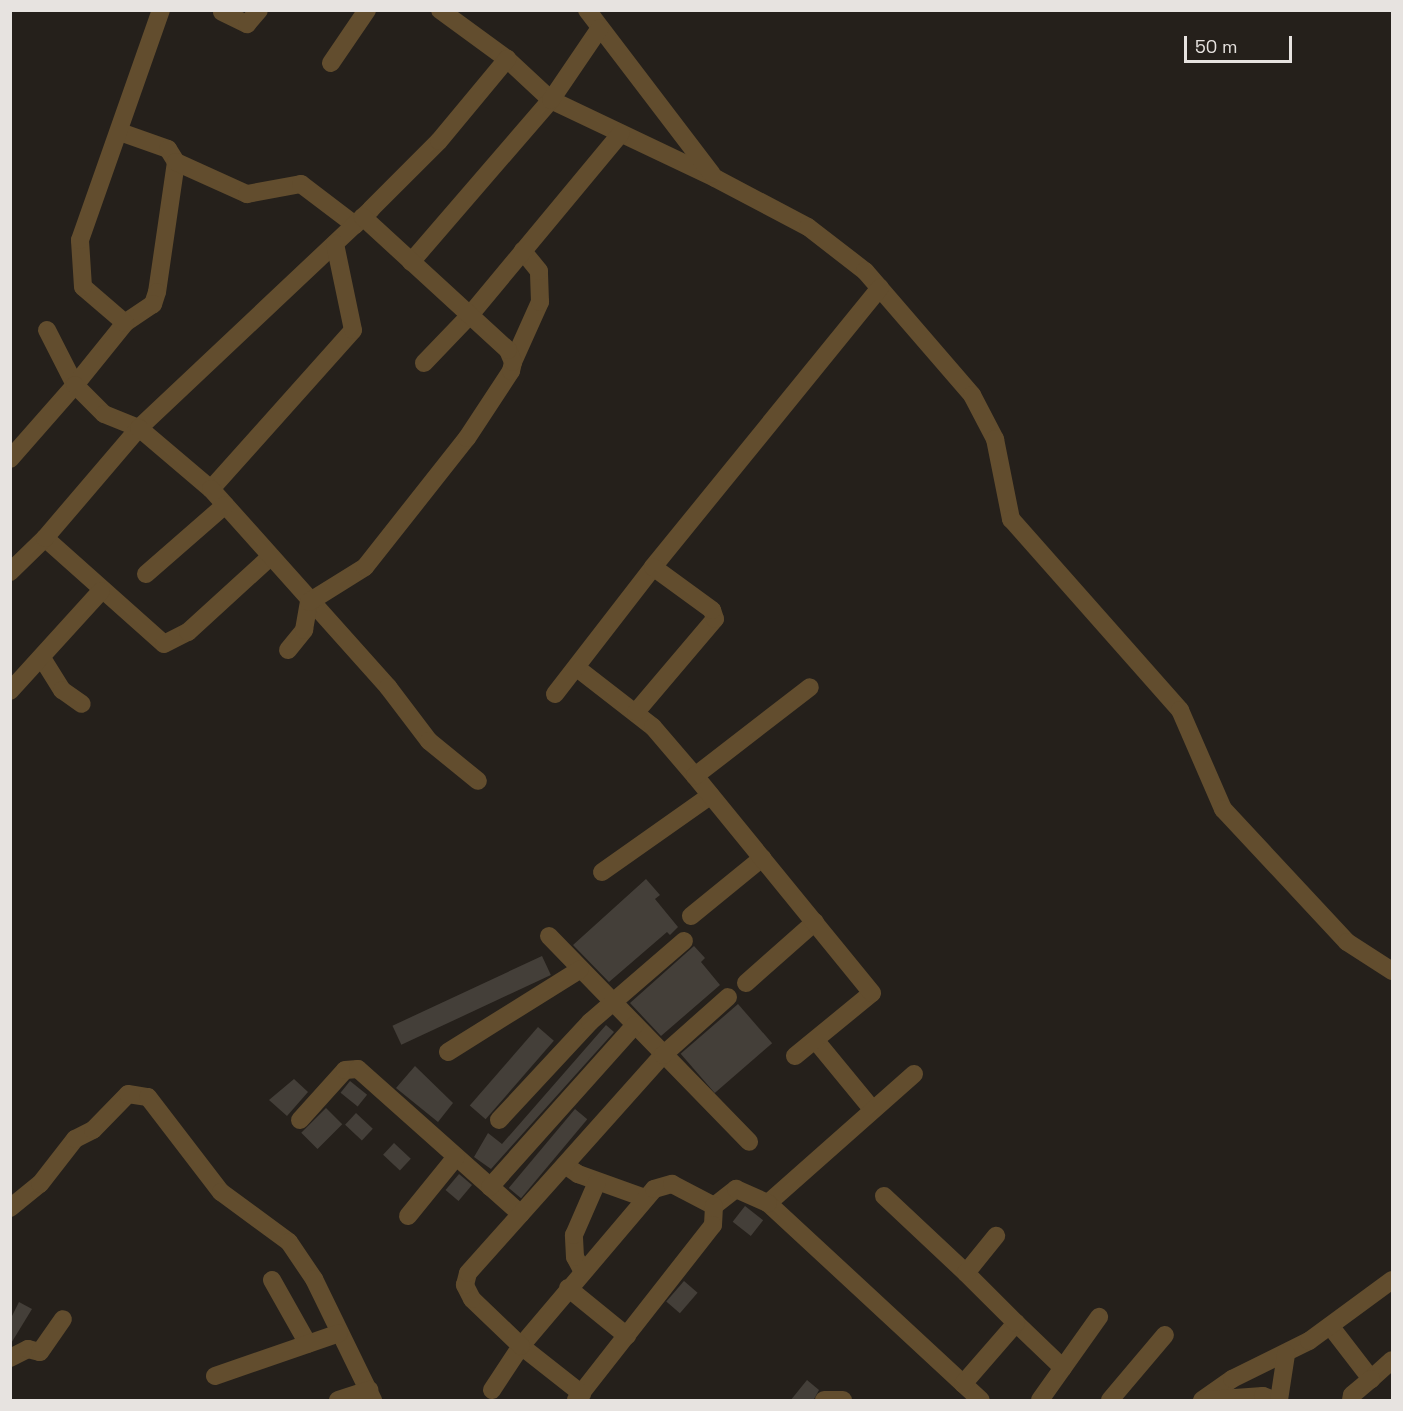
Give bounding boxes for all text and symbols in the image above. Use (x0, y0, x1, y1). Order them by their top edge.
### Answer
scale bar (1187, 24, 1295, 62)
text: 50 m (1195, 35, 1237, 58)

